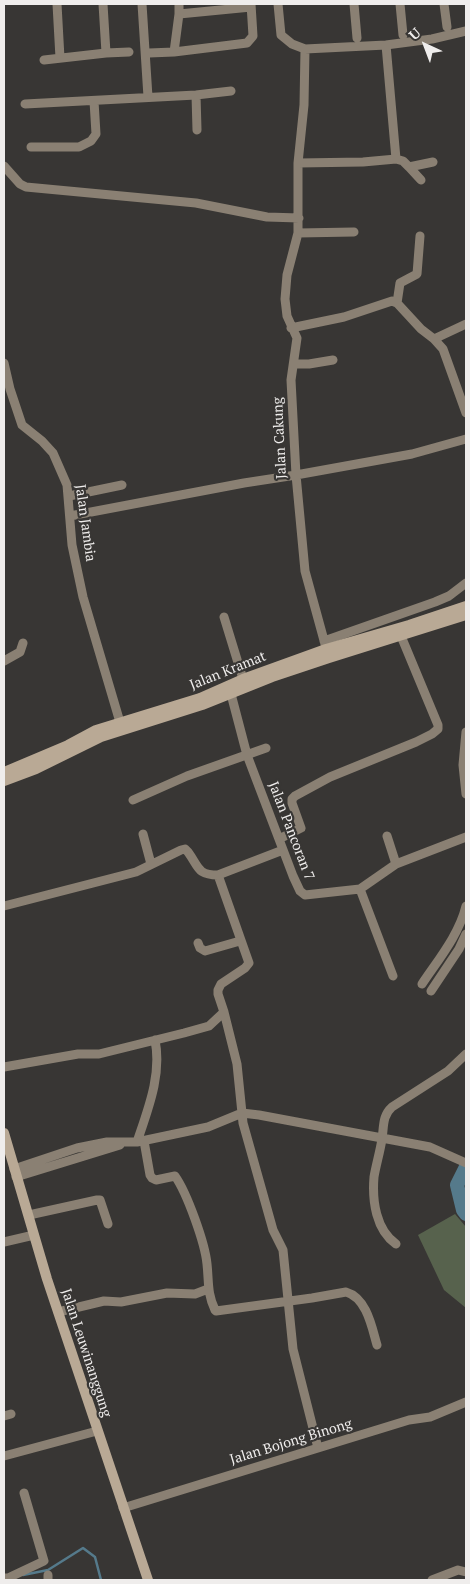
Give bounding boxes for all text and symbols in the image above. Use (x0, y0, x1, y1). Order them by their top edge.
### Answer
north arrow (400, 20, 450, 70)
text: U (404, 23, 425, 44)
street label: Jalan Cakung (269, 397, 291, 479)
street label: Jalan Jambia (71, 483, 99, 563)
street label: Jalan Kramat (187, 648, 269, 694)
street label: Jalan Pancoran 7 (264, 779, 318, 883)
street label: Jalan Leuwinanggung (57, 1287, 115, 1419)
street label: Jalan Bojong Binong (228, 1415, 354, 1469)

